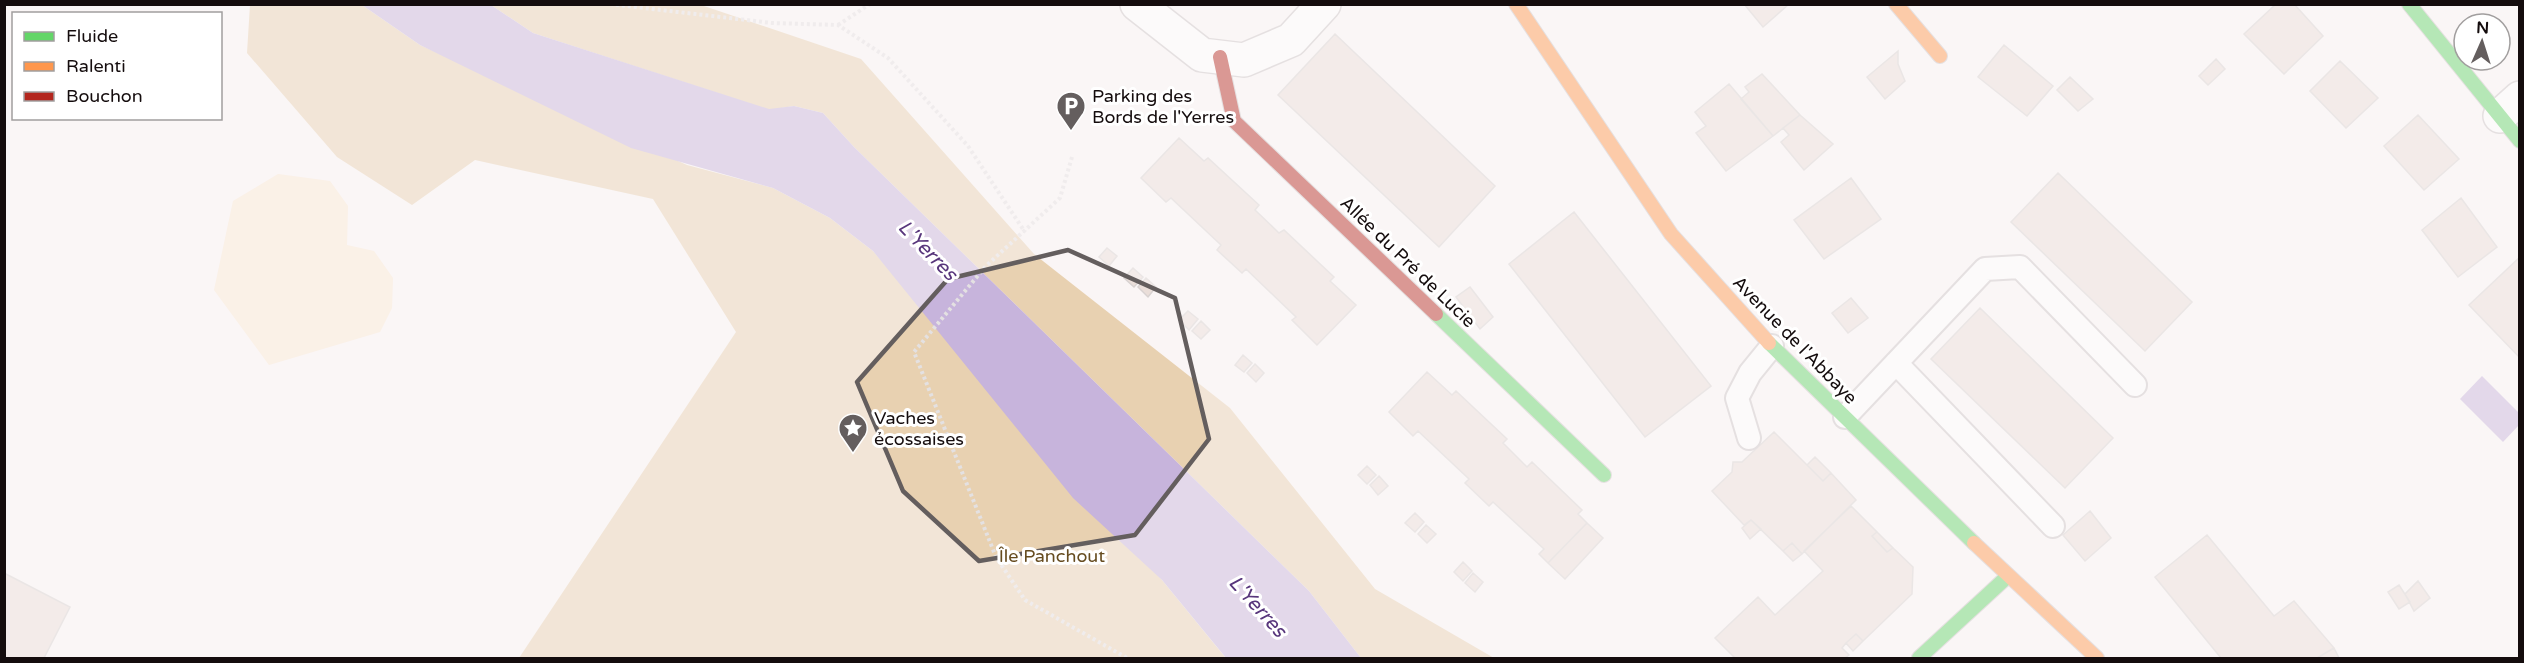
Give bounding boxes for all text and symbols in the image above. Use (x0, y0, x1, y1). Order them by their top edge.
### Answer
legend (12, 12, 222, 120)
north arrow (2452, 12, 2512, 72)
text: N (2476, 18, 2490, 38)
text: Fluide (66, 25, 118, 47)
text: Ralenti (66, 55, 126, 77)
text: Bouchon (66, 85, 143, 107)
place label: Parking des Bords de l'Yerres (1092, 85, 1234, 128)
parking icon: Parking des Bords de l'Yerres (1055, 90, 1087, 132)
street label: Allée du Pré de Lucie (1336, 192, 1480, 332)
water label: L'Yerres (893, 216, 963, 287)
street label: Avenue de l'Abbaye (1728, 271, 1862, 409)
place label: Vaches écossaises (874, 407, 964, 450)
place icon: Vaches écossaises (837, 412, 869, 454)
park label: Île Panchout (999, 545, 1105, 567)
water label: L'Yerres (1223, 571, 1292, 643)

